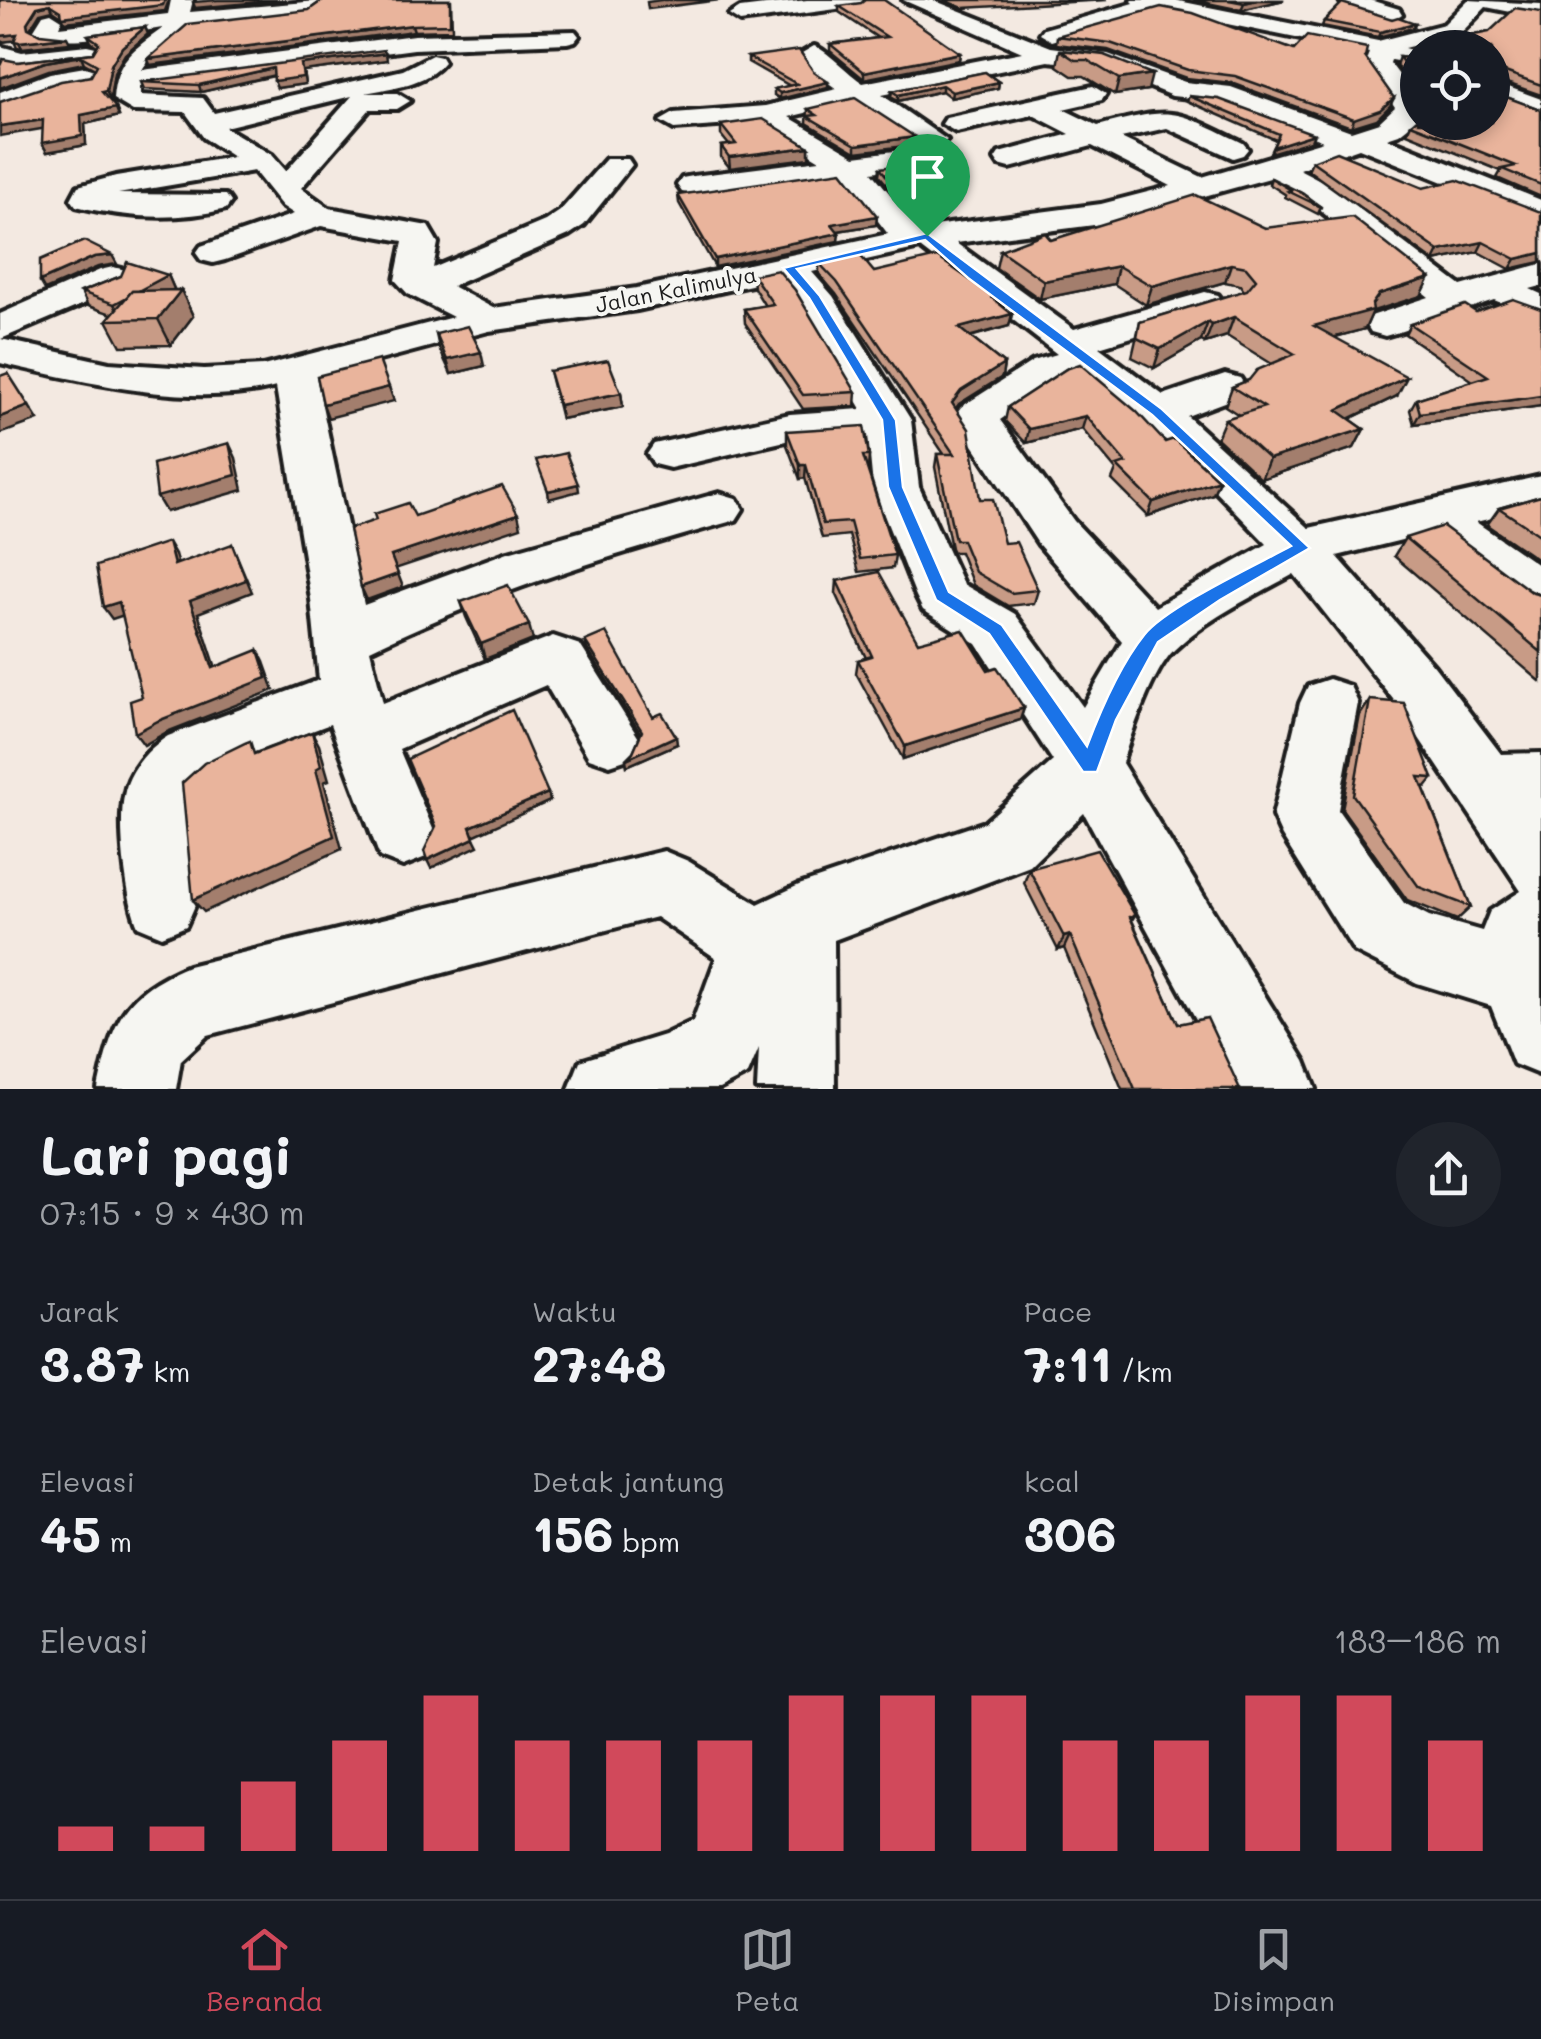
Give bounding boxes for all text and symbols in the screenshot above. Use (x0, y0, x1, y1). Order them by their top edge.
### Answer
map controls (1400, 30, 1510, 140)
button: locate (1400, 30, 1510, 140)
pin (885, 134, 970, 237)
icon: arrive (900, 149, 955, 204)
street label: Jalan Kalimulya (593, 259, 759, 319)
text: Lari pagi (40, 1117, 293, 1189)
button: share (1396, 1122, 1501, 1227)
text: 07:15 · 9 × 430 m (40, 1191, 305, 1233)
text: Jarak (40, 1293, 119, 1329)
text: Waktu (532, 1293, 617, 1329)
text: Pace (1024, 1293, 1092, 1329)
text: 3.87 (40, 1329, 144, 1395)
text: 27:48 (532, 1329, 666, 1395)
text: 7:11 (1024, 1329, 1112, 1395)
text: km (144, 1353, 190, 1389)
text: /km (1112, 1353, 1173, 1389)
text: Elevasi (40, 1463, 135, 1499)
text: Detak jantung (532, 1463, 724, 1499)
text: kcal (1024, 1463, 1080, 1499)
text: 45 (40, 1499, 101, 1565)
text: 156 (532, 1499, 614, 1565)
text: 306 (1024, 1499, 1116, 1565)
text: m (101, 1523, 132, 1559)
text: bpm (614, 1523, 680, 1559)
text: Elevasi (40, 1619, 148, 1661)
text: 183–186 m (1334, 1619, 1501, 1661)
tab: Beranda (206, 1922, 323, 2018)
tab: Peta (736, 1922, 800, 2018)
tab: Disimpan (1212, 1922, 1335, 2018)

